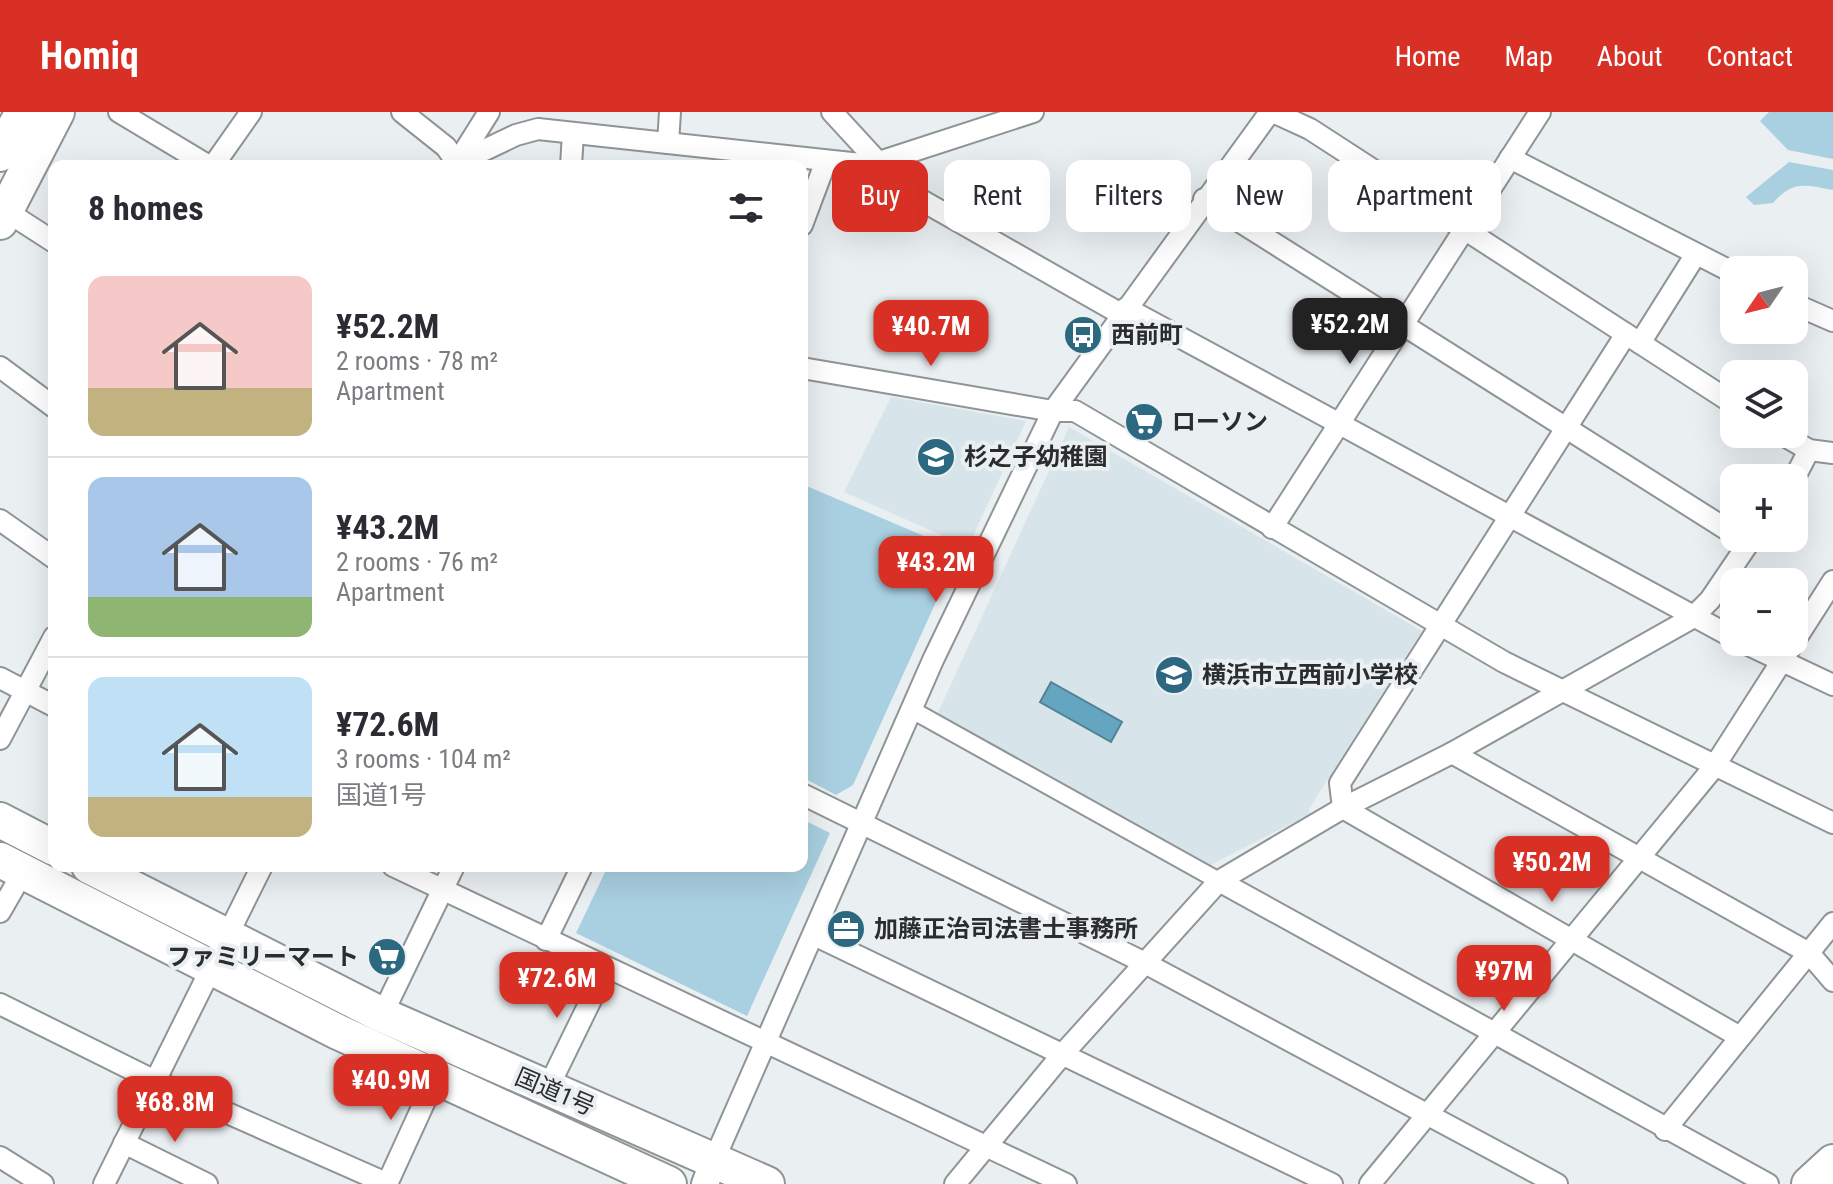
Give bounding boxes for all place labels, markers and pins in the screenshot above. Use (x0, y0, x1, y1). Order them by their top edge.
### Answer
pin: ¥52.2M (1285, 298, 1415, 366)
pin: ¥40.7M (866, 300, 996, 368)
bus stop icon: 西前町 (1062, 314, 1104, 356)
place label: 西前町 (1111, 321, 1183, 349)
supermarket icon: ローソン (1123, 401, 1165, 443)
place label: ローソン (1172, 408, 1268, 436)
school or university icon: 杉之子幼稚園 (915, 436, 957, 478)
place label: 杉之子幼稚園 (964, 443, 1108, 471)
pin: ¥43.2M (871, 536, 1001, 604)
school or university icon: 横浜市立西前小学校 (1153, 654, 1195, 696)
place label: 横浜市立西前小学校 (1202, 661, 1418, 689)
pin: ¥50.2M (1487, 836, 1617, 904)
office icon: 加藤正治司法書士事務所 (825, 908, 867, 950)
place label: 加藤正治司法書士事務所 (874, 915, 1138, 943)
supermarket icon: ファミリーマート (366, 936, 408, 978)
place label: ファミリーマート (167, 943, 359, 971)
pin: ¥97M (1457, 945, 1551, 1013)
pin: ¥72.6M (492, 952, 622, 1020)
pin: ¥40.9M (326, 1054, 456, 1122)
pin: ¥68.8M (110, 1076, 240, 1144)

